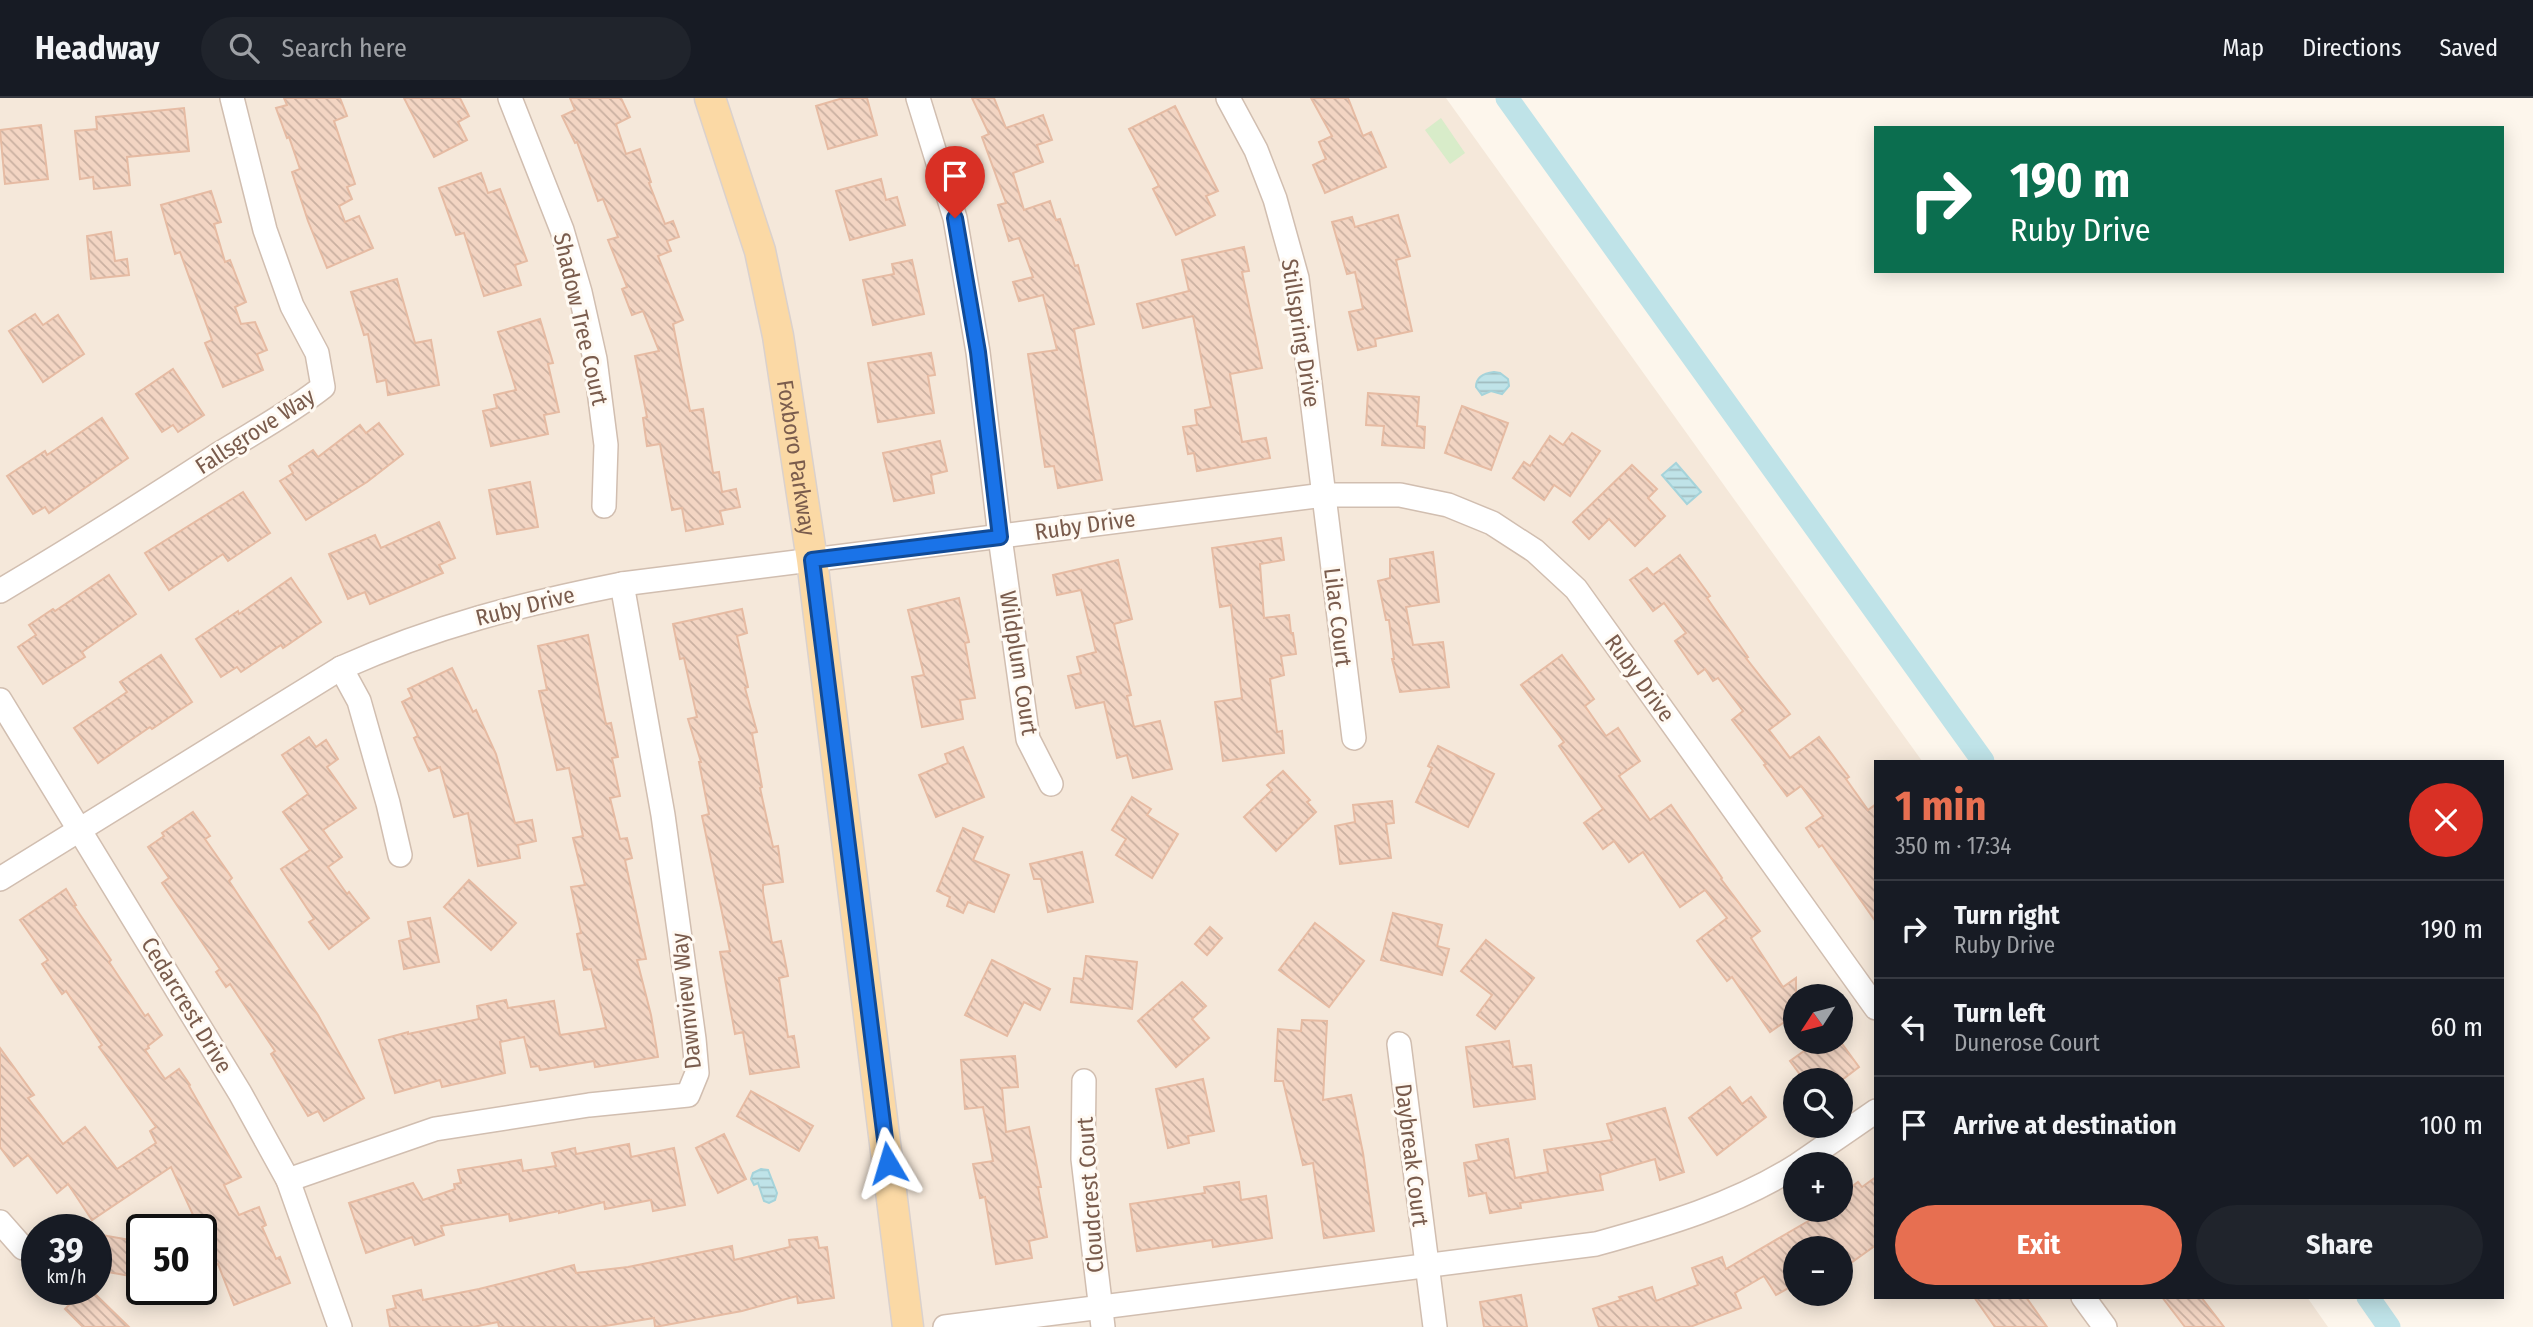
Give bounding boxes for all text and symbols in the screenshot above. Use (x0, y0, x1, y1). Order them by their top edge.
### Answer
search box (201, 17, 691, 80)
text: Headway (35, 28, 159, 68)
icon: search (225, 29, 263, 67)
text: Search here (281, 33, 407, 64)
text: Map (2223, 34, 2264, 62)
text: Directions (2302, 34, 2401, 62)
text: Saved (2439, 34, 2498, 62)
pin (925, 146, 985, 218)
text: 190 m (2010, 151, 2130, 210)
icon: right (1895, 154, 1986, 245)
icon: arrive (936, 157, 974, 195)
text: Ruby Drive (2010, 211, 2151, 249)
street label: Shadow Tree Court (548, 230, 615, 408)
street label: Stillspring Drive (1275, 257, 1327, 409)
street label: Foxboro Parkway (771, 378, 822, 538)
street label: Fallsgrove Way (190, 382, 320, 480)
street label: Ruby Drive (1033, 504, 1137, 546)
street label: Lilac Court (1318, 566, 1358, 668)
street label: Ruby Drive (473, 580, 577, 632)
street label: Wildplum Court (994, 589, 1044, 738)
street label: Ruby Drive (1599, 629, 1681, 727)
text: 1 min (1895, 781, 1986, 831)
button: close (2409, 783, 2483, 857)
text: 350 m · 17:34 (1895, 832, 2011, 860)
text: Turn right (1954, 900, 2060, 931)
icon: right (1895, 910, 1933, 948)
text: 190 m (2421, 914, 2483, 945)
street label: Dawnview Way (665, 931, 707, 1071)
text: Ruby Drive (1954, 931, 2055, 959)
street label: Cedarcrest Drive (135, 932, 239, 1078)
north arrow (1783, 984, 1853, 1054)
map controls (1783, 984, 1853, 1306)
text: Turn left (1954, 998, 2046, 1029)
icon: left (1895, 1008, 1933, 1046)
text: 60 m (2430, 1012, 2483, 1043)
text: Dunerose Court (1954, 1029, 2100, 1057)
button: search (1783, 1068, 1853, 1138)
street label: Daybreak Court (1389, 1082, 1435, 1228)
icon: arrive (1895, 1106, 1933, 1144)
text: Arrive at destination (1954, 1110, 2177, 1141)
text: 100 m (2420, 1110, 2483, 1141)
street label: Cloudcrest Court (1071, 1116, 1109, 1274)
position arrow (851, 1126, 925, 1200)
button: + (1783, 1152, 1853, 1222)
button: Exit (1895, 1205, 2182, 1285)
button: Share (2196, 1205, 2483, 1285)
speed limit sign: 50 (126, 1214, 217, 1305)
text: 39 (49, 1229, 84, 1271)
button: − (1783, 1236, 1853, 1306)
text: km/h (46, 1266, 87, 1288)

